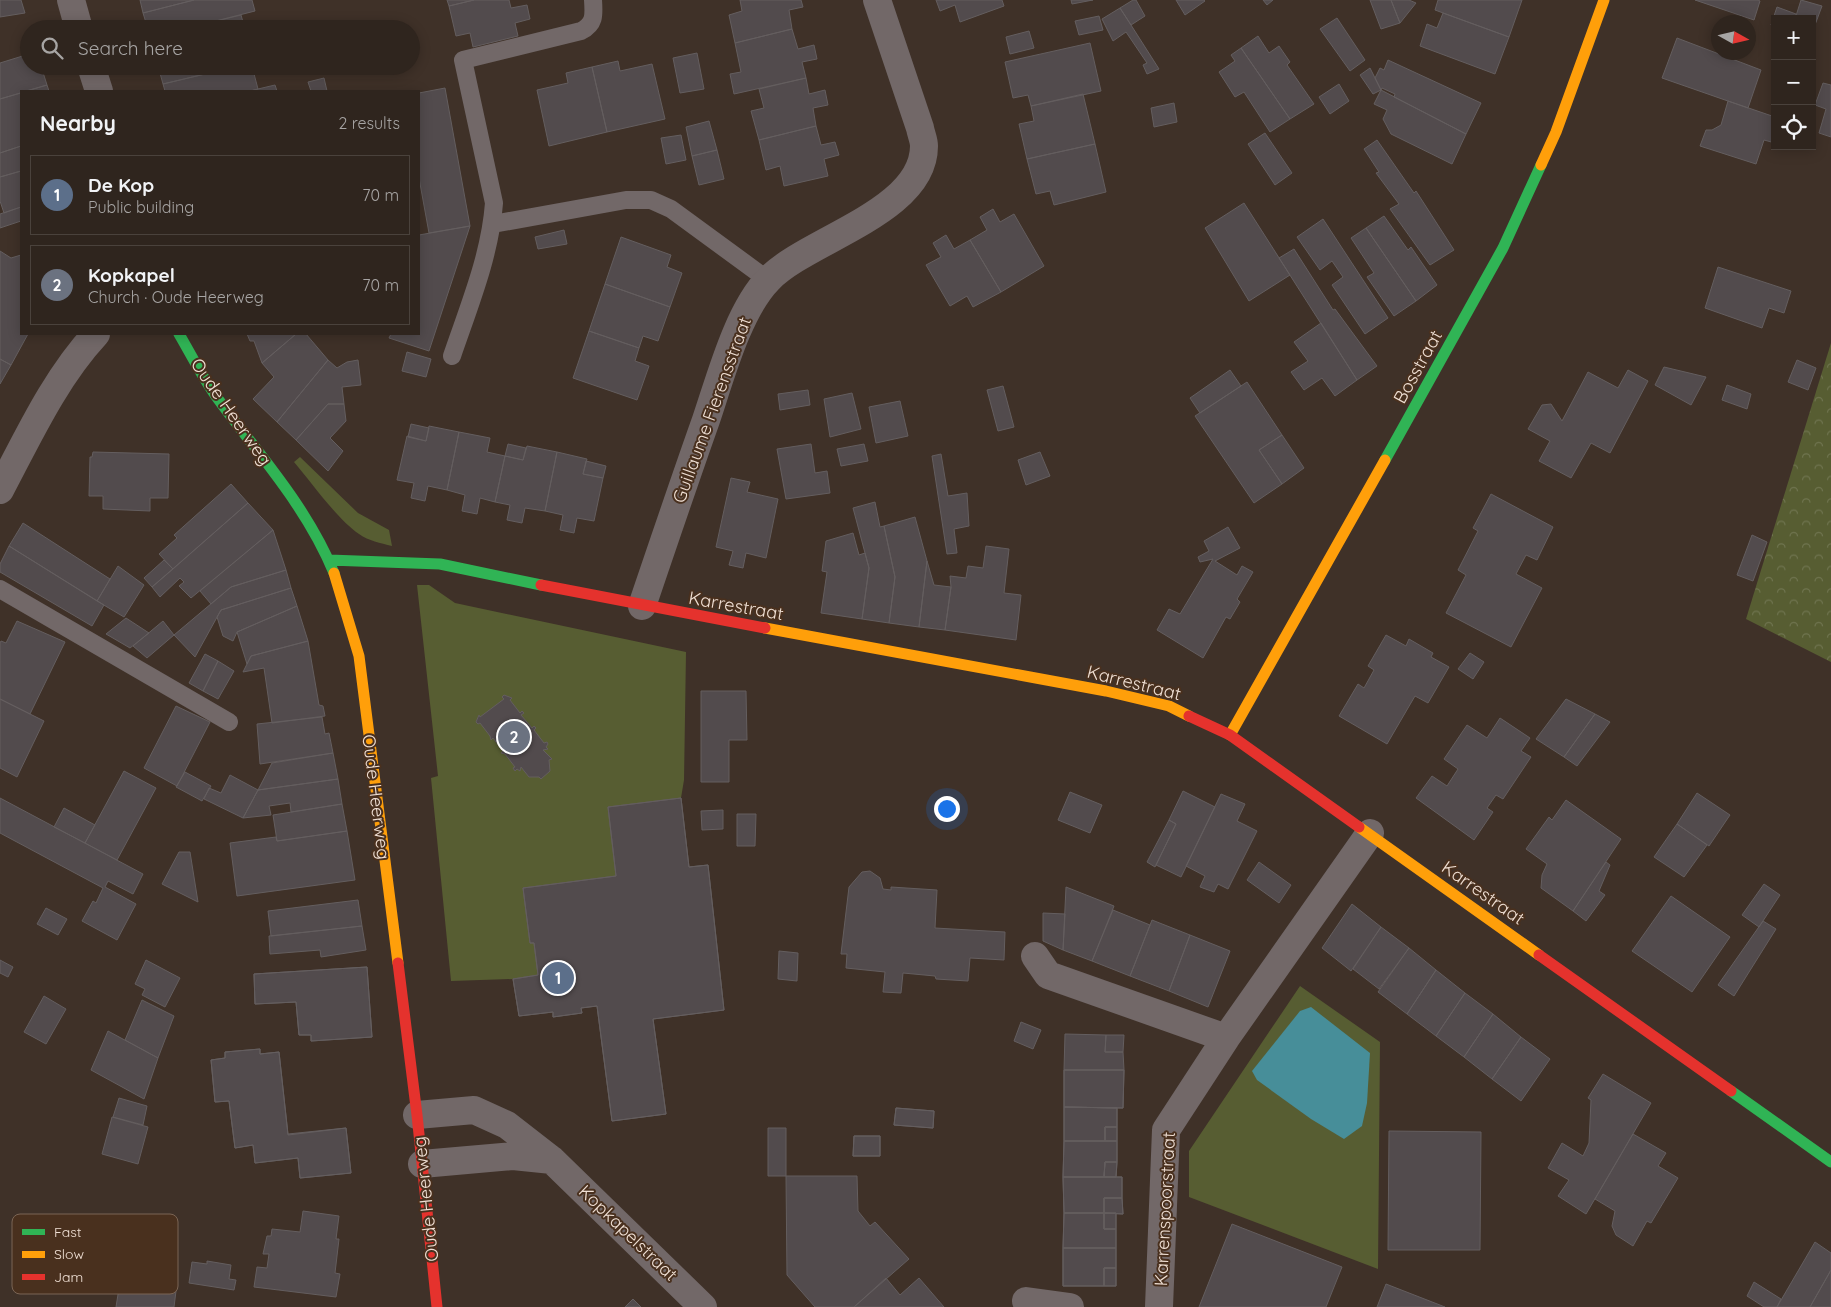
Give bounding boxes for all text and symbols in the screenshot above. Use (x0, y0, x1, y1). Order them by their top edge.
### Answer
north arrow (1711, 15, 1756, 60)
map controls (1771, 15, 1816, 150)
button: + (1771, 15, 1816, 60)
search box (20, 20, 420, 75)
icon: search (38, 34, 66, 62)
text: Search here (78, 36, 183, 60)
button: − (1771, 60, 1816, 105)
button: locate (1771, 105, 1816, 150)
text: Nearby (40, 110, 116, 136)
text: 2 results (338, 113, 400, 133)
text: De Kop (88, 173, 154, 197)
text: 1 (54, 185, 60, 205)
text: 70 m (362, 185, 399, 205)
text: Public building (88, 197, 194, 217)
text: Kopkapel (88, 263, 175, 287)
text: 2 (52, 275, 62, 295)
text: 70 m (362, 275, 399, 295)
text: Church · Oude Heerweg (88, 287, 264, 307)
street label: Guillaume Fierensstraat (667, 314, 756, 506)
street label: Bosstraat (1388, 326, 1447, 407)
street label: Oude Heerweg (186, 354, 277, 470)
street label: Karrestraat (687, 586, 785, 625)
street label: Karrestraat (1085, 660, 1184, 705)
pin: 2 (498, 718, 530, 756)
street label: Oude Heerweg (357, 733, 396, 861)
your location (934, 796, 960, 822)
street label: Karrestraat (1437, 856, 1529, 930)
pin: 1 (542, 959, 574, 997)
street label: Karrenspoorstraat (1149, 1131, 1180, 1287)
street label: Oude Heerweg (407, 1135, 444, 1263)
street label: Kopkapelstraat (574, 1180, 683, 1286)
legend (12, 1214, 178, 1294)
text: Fast (54, 1223, 82, 1241)
text: Slow (54, 1245, 84, 1263)
text: Jam (54, 1268, 83, 1286)

